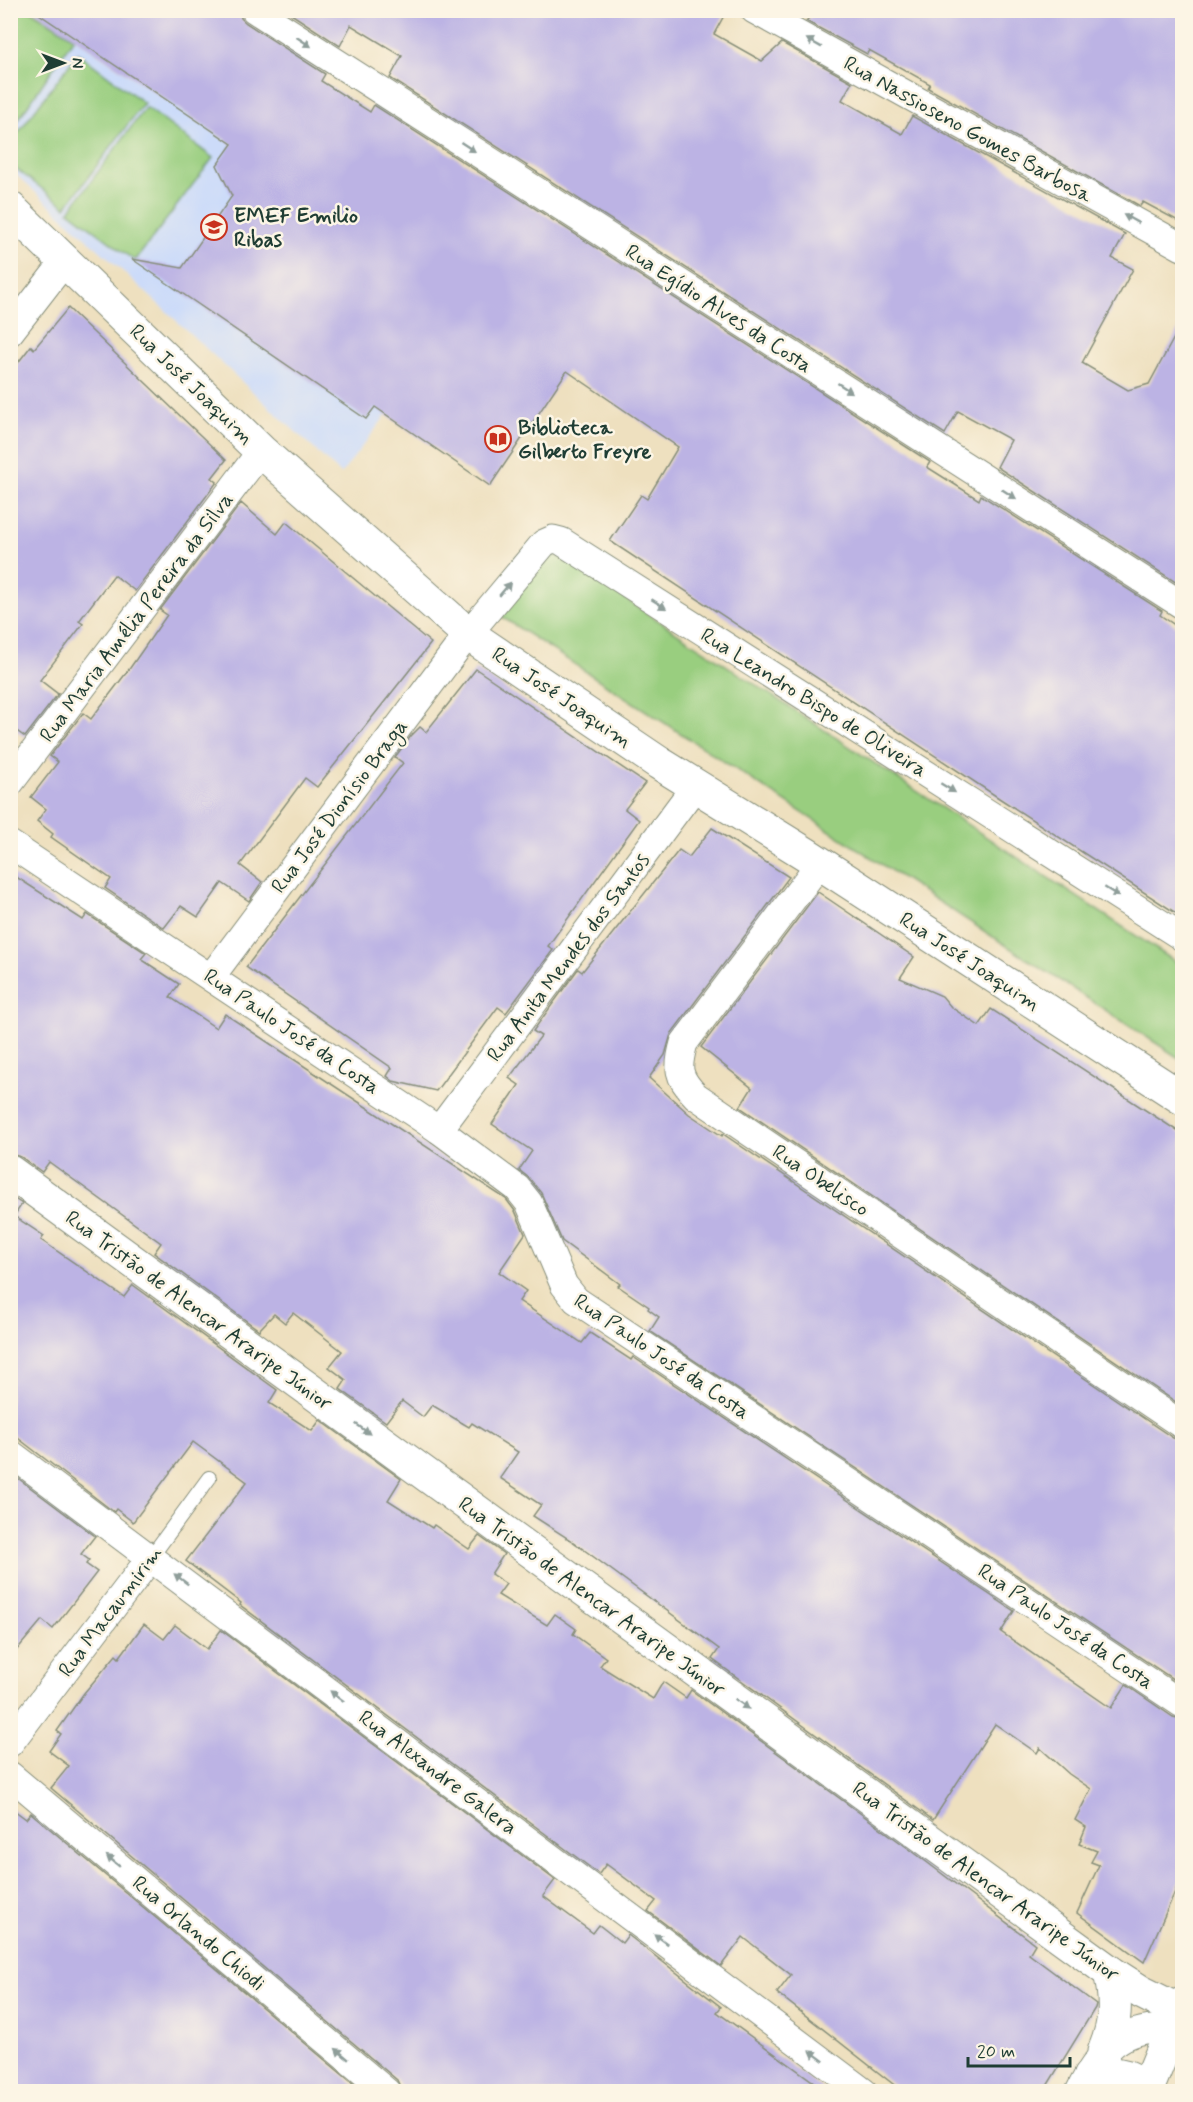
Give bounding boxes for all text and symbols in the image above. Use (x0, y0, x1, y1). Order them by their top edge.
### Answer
north arrow (33, 33, 93, 93)
one-way arrow (296, 37, 312, 48)
one-way arrow (805, 38, 822, 48)
street label: Rua Nassioseno Gomes Barbosa (838, 50, 1097, 210)
text: N (66, 58, 87, 68)
one-way arrow (460, 142, 476, 153)
place label: EMEF Emilio Ribas (234, 202, 358, 254)
school or university icon: EMEF Emilio Ribas (199, 212, 229, 242)
one-way arrow (1122, 214, 1139, 224)
street label: Rua Egídio Alves da Costa (620, 238, 817, 380)
street label: Rua José Joaquim (123, 318, 260, 451)
one-way arrow (836, 383, 853, 394)
place label: Biblioteca Gilberto Freyre (518, 414, 652, 466)
library icon: Biblioteca Gilberto Freyre (483, 424, 513, 454)
street label: Rua Maria Amélia Pereira da Silva (34, 487, 240, 748)
one-way arrow (1001, 488, 1017, 499)
one-way arrow (499, 582, 511, 597)
one-way arrow (651, 598, 667, 609)
street label: Rua Leandro Bispo de Oliveira (695, 622, 932, 784)
street label: Rua José Joaquim (486, 641, 637, 755)
street label: Rua José Dionísio Braga (265, 714, 415, 900)
one-way arrow (940, 782, 956, 793)
street label: Rua Anita Mendes dos Santos (481, 847, 657, 1068)
one-way arrow (1104, 887, 1120, 898)
street label: Rua José Joaquim (894, 906, 1045, 1018)
street label: Rua Paulo José da Costa (198, 962, 385, 1101)
street label: Rua Obelisco (767, 1138, 874, 1223)
street label: Rua Tristão de Alencar Araripe Júnior (59, 1204, 338, 1417)
street label: Rua Paulo José da Costa (568, 1287, 755, 1426)
one-way arrow (355, 1423, 371, 1435)
street label: Rua Tristão de Alencar Araripe Júnior (452, 1490, 731, 1703)
street label: Rua Macaumirim (52, 1540, 169, 1683)
street label: Rua Paulo José da Costa (972, 1557, 1159, 1696)
one-way arrow (174, 1574, 189, 1586)
one-way arrow (330, 1691, 345, 1703)
one-way arrow (734, 1698, 749, 1710)
street label: Rua Alexandre Galera (352, 1704, 522, 1842)
street label: Rua Tristão de Alencar Araripe Júnior (846, 1775, 1125, 1988)
one-way arrow (105, 1854, 121, 1867)
street label: Rua Orlando Chiodi (126, 1870, 271, 1998)
one-way arrow (654, 1934, 669, 1946)
scale bar (968, 2030, 1070, 2068)
text: 20 m (977, 2040, 1015, 2064)
one-way arrow (335, 2048, 350, 2061)
one-way arrow (810, 2051, 825, 2063)

